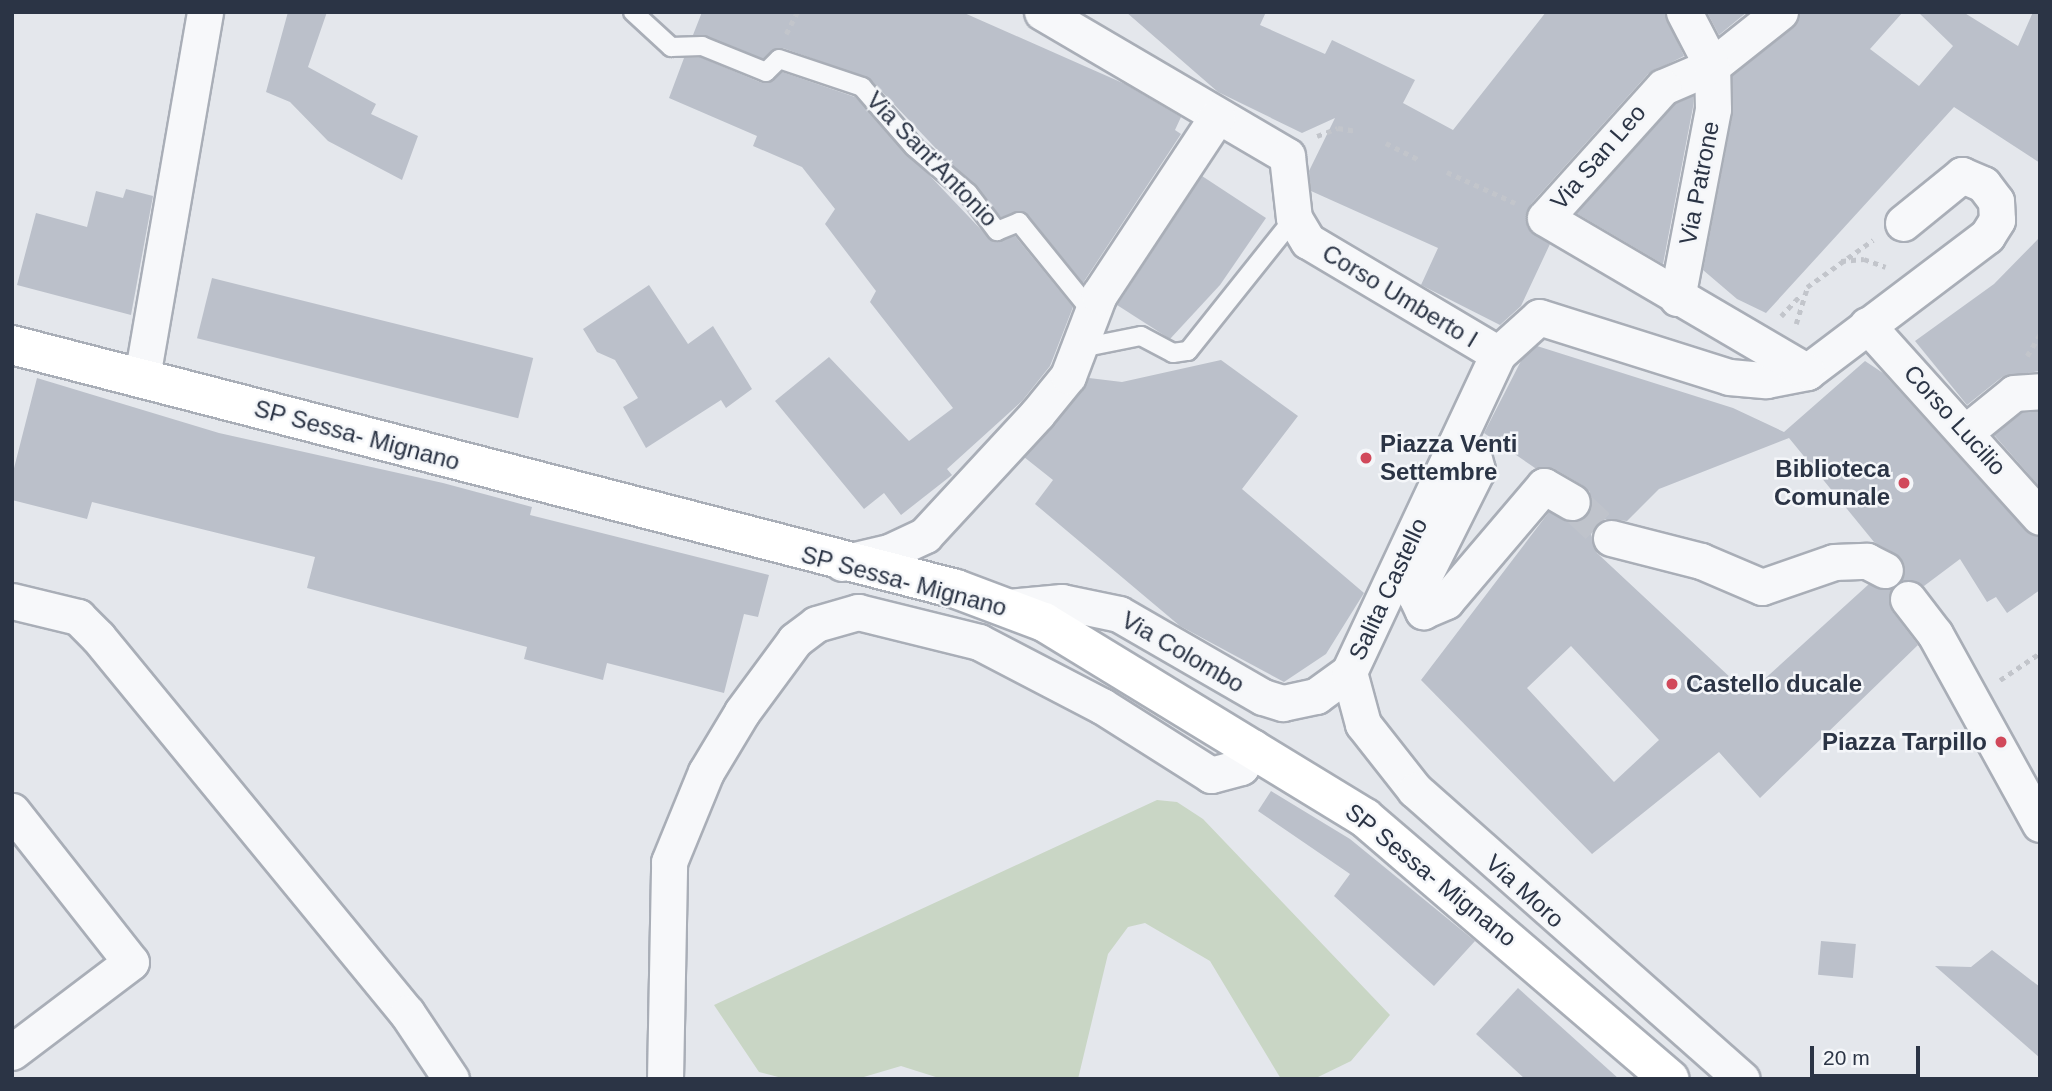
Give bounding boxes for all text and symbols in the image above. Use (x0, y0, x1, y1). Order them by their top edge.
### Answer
street label: Via Sant'Antonio (860, 86, 1004, 232)
street label: Via San Leo (1544, 98, 1652, 216)
street label: Via Patrone (1673, 119, 1725, 247)
street label: Corso Umberto I (1317, 238, 1483, 354)
street label: Corso Lucilio (1898, 359, 2012, 481)
street label: SP Sessa- Mignano (251, 394, 463, 476)
place label: Piazza Venti Settembre (1380, 430, 1517, 486)
marker: Piazza Venti Settembre (1358, 450, 1374, 466)
place label: Biblioteca Comunale (1774, 455, 1890, 511)
marker: Biblioteca Comunale (1896, 475, 1912, 491)
street label: Salita Castello (1343, 513, 1433, 665)
street label: SP Sessa- Mignano (798, 540, 1010, 622)
street label: Via Colombo (1116, 605, 1250, 699)
place label: Castello ducale (1686, 670, 1862, 698)
marker: Castello ducale (1664, 676, 1680, 692)
place label: Piazza Tarpillo (1822, 728, 1987, 756)
marker: Piazza Tarpillo (1993, 734, 2009, 750)
street label: SP Sessa- Mignano (1340, 797, 1522, 953)
street label: Via Moro (1480, 848, 1570, 934)
scale bar (1814, 1032, 1924, 1076)
text: 20 m (1823, 1046, 1870, 1069)

